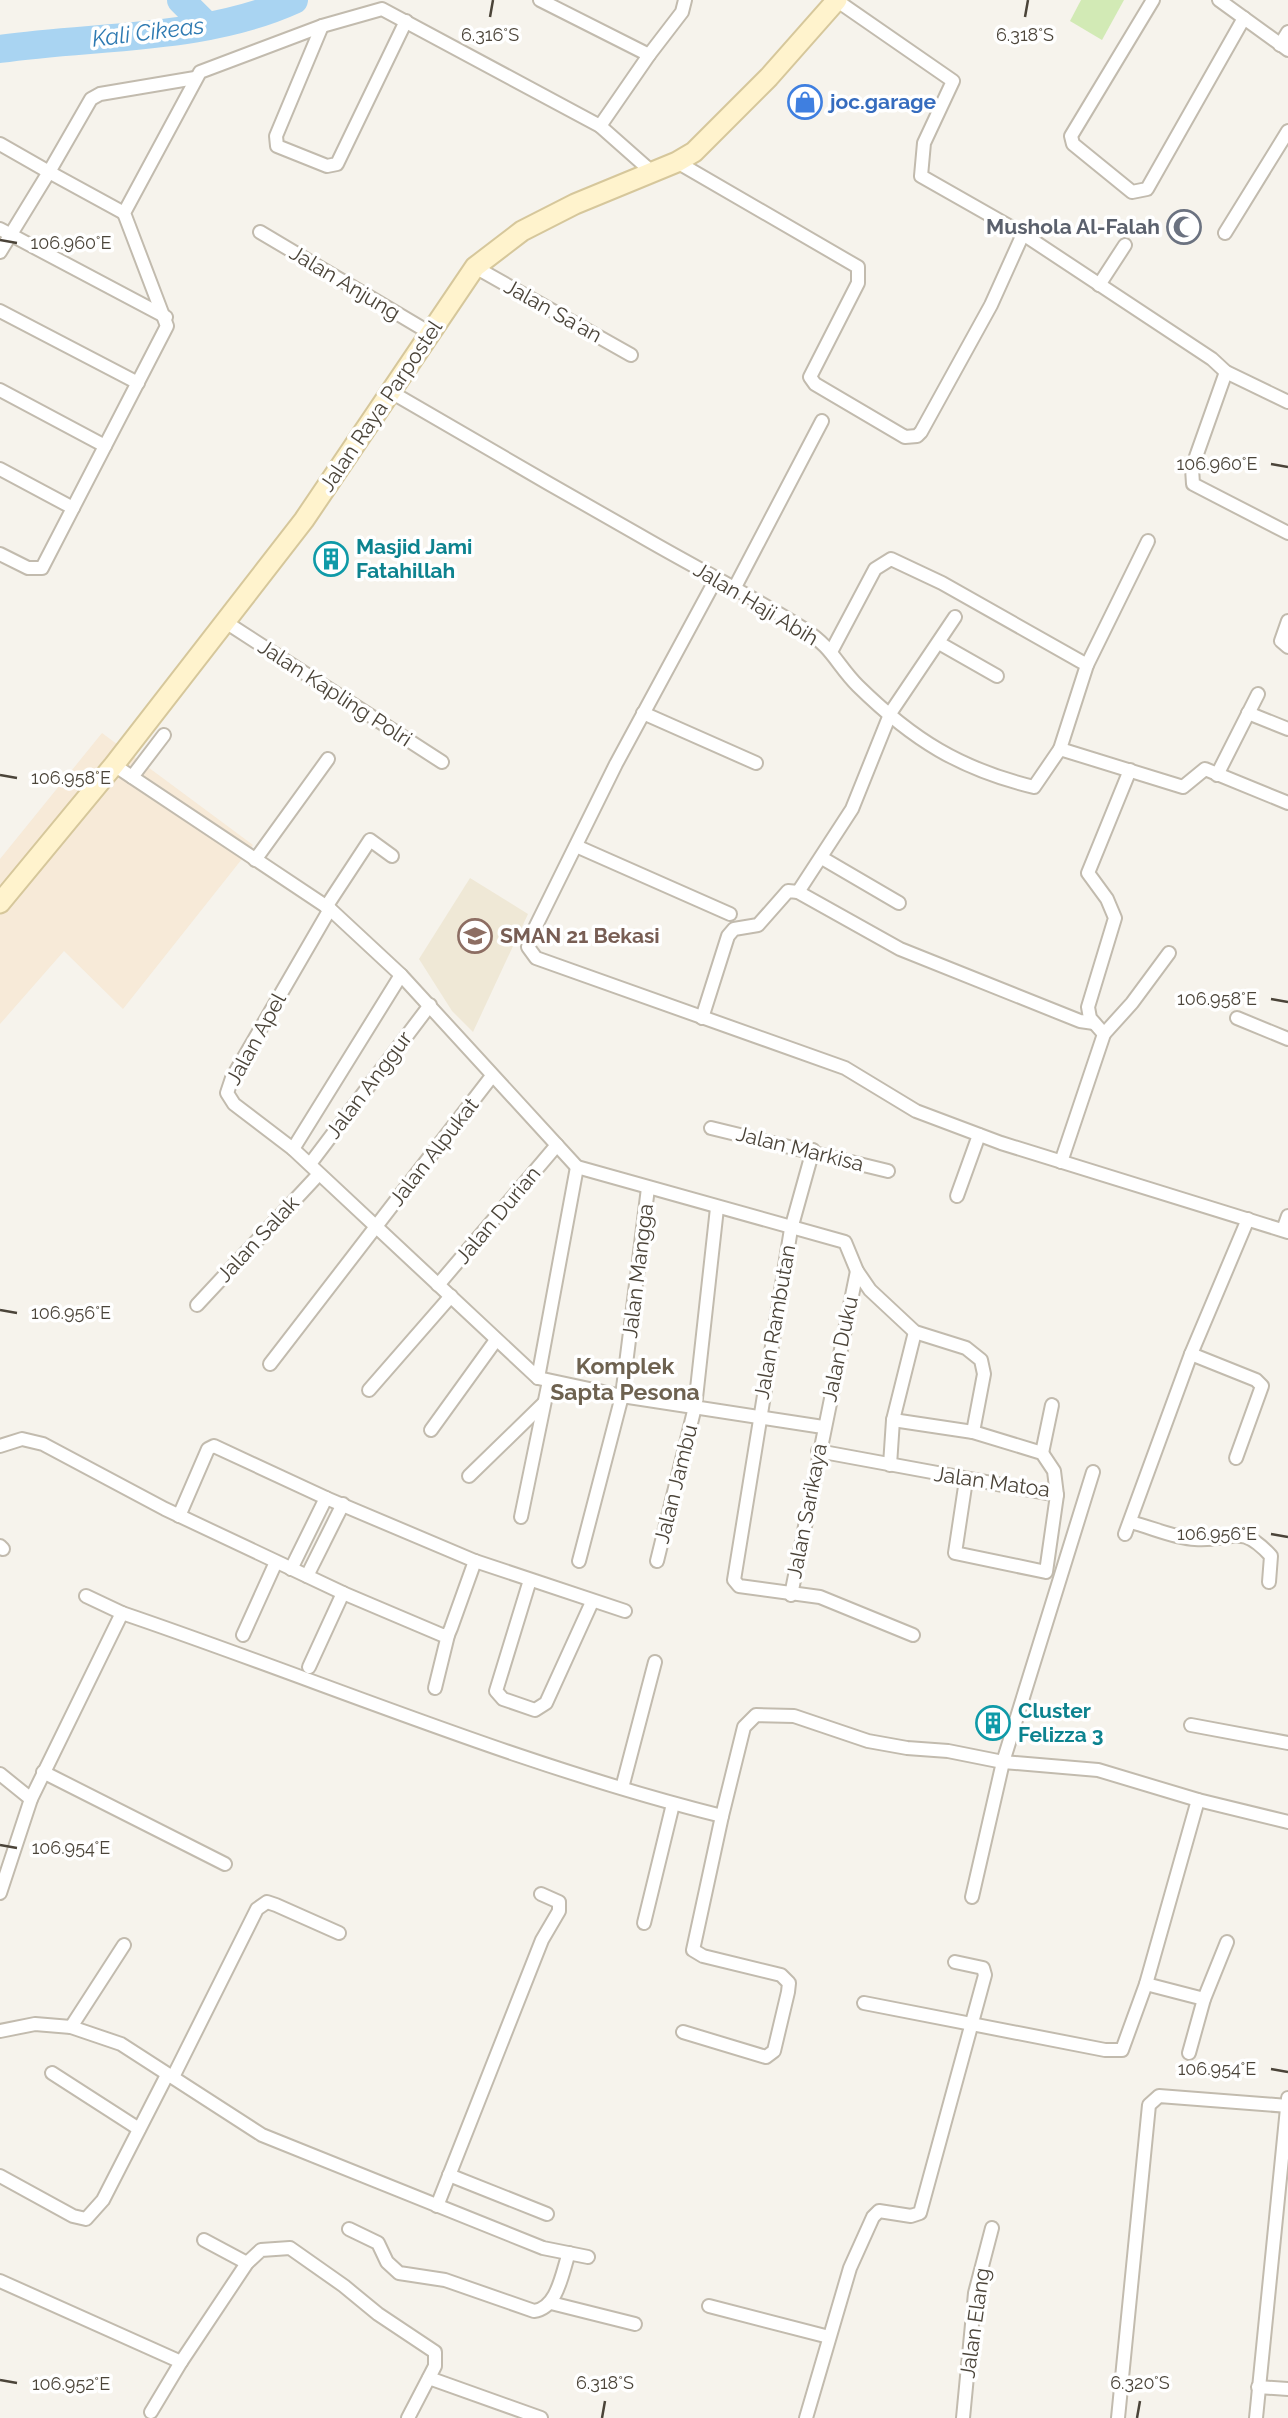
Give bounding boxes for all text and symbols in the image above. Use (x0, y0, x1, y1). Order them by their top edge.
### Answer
water label: Kali Cikeas (90, 11, 206, 52)
text: 6.316°S (461, 24, 519, 45)
text: 6.318°S (996, 24, 1054, 45)
shop icon: joc.garage (786, 83, 824, 121)
place label: joc.garage (827, 89, 937, 114)
mosque icon: Mushola Al-Falah (1165, 208, 1203, 246)
place label: Mushola Al-Falah (986, 214, 1160, 239)
text: 106.960°E (31, 232, 111, 253)
street label: Jalan Anjung (286, 240, 405, 325)
street label: Jalan Sa'an (500, 274, 606, 348)
street label: Jalan Raya Parpostel (314, 315, 447, 496)
text: 106.960°E (1177, 453, 1257, 474)
place label: Masjid Jami Fatahillah (356, 534, 472, 583)
building icon: Masjid Jami Fatahillah (312, 540, 350, 578)
street label: Jalan Haji Abih (689, 557, 823, 651)
street label: Jalan Kapling Polri (254, 634, 417, 752)
text: 106.958°E (31, 767, 111, 788)
school or university icon: SMAN 21 Bekasi (456, 917, 494, 955)
place label: SMAN 21 Bekasi (500, 923, 660, 948)
street label: Jalan Apel (220, 988, 291, 1089)
text: 106.958°E (1177, 988, 1257, 1009)
street label: Jalan Anggur (320, 1026, 417, 1143)
street label: Jalan Alpukat (384, 1093, 484, 1211)
street label: Jalan Markisa (734, 1121, 866, 1176)
street label: Jalan Durian (450, 1161, 546, 1268)
street label: Jalan Salak (211, 1190, 304, 1287)
street label: Jalan Mangga (617, 1202, 658, 1340)
street label: Jalan Rambutan (749, 1243, 800, 1401)
street label: Jalan Duku (816, 1294, 863, 1404)
text: 106.956°E (31, 1302, 111, 1323)
district label: Komplek Sapta Pesona (550, 1352, 700, 1405)
street label: Jalan Jambu (649, 1422, 702, 1546)
street label: Jalan Sarikaya (781, 1441, 832, 1581)
street label: Jalan Matoa (933, 1461, 1052, 1502)
text: 106.956°E (1177, 1523, 1257, 1544)
place label: Cluster Felizza 3 (1018, 1698, 1104, 1747)
building icon: Cluster Felizza 3 (974, 1704, 1012, 1742)
text: 106.954°E (32, 1837, 110, 1858)
text: 106.954°E (1178, 2058, 1256, 2079)
street label: Jalan Elang (954, 2266, 995, 2380)
text: 6.318°S (576, 2372, 634, 2393)
text: 6.320°S (1110, 2372, 1170, 2393)
text: 106.952°E (32, 2373, 110, 2394)

